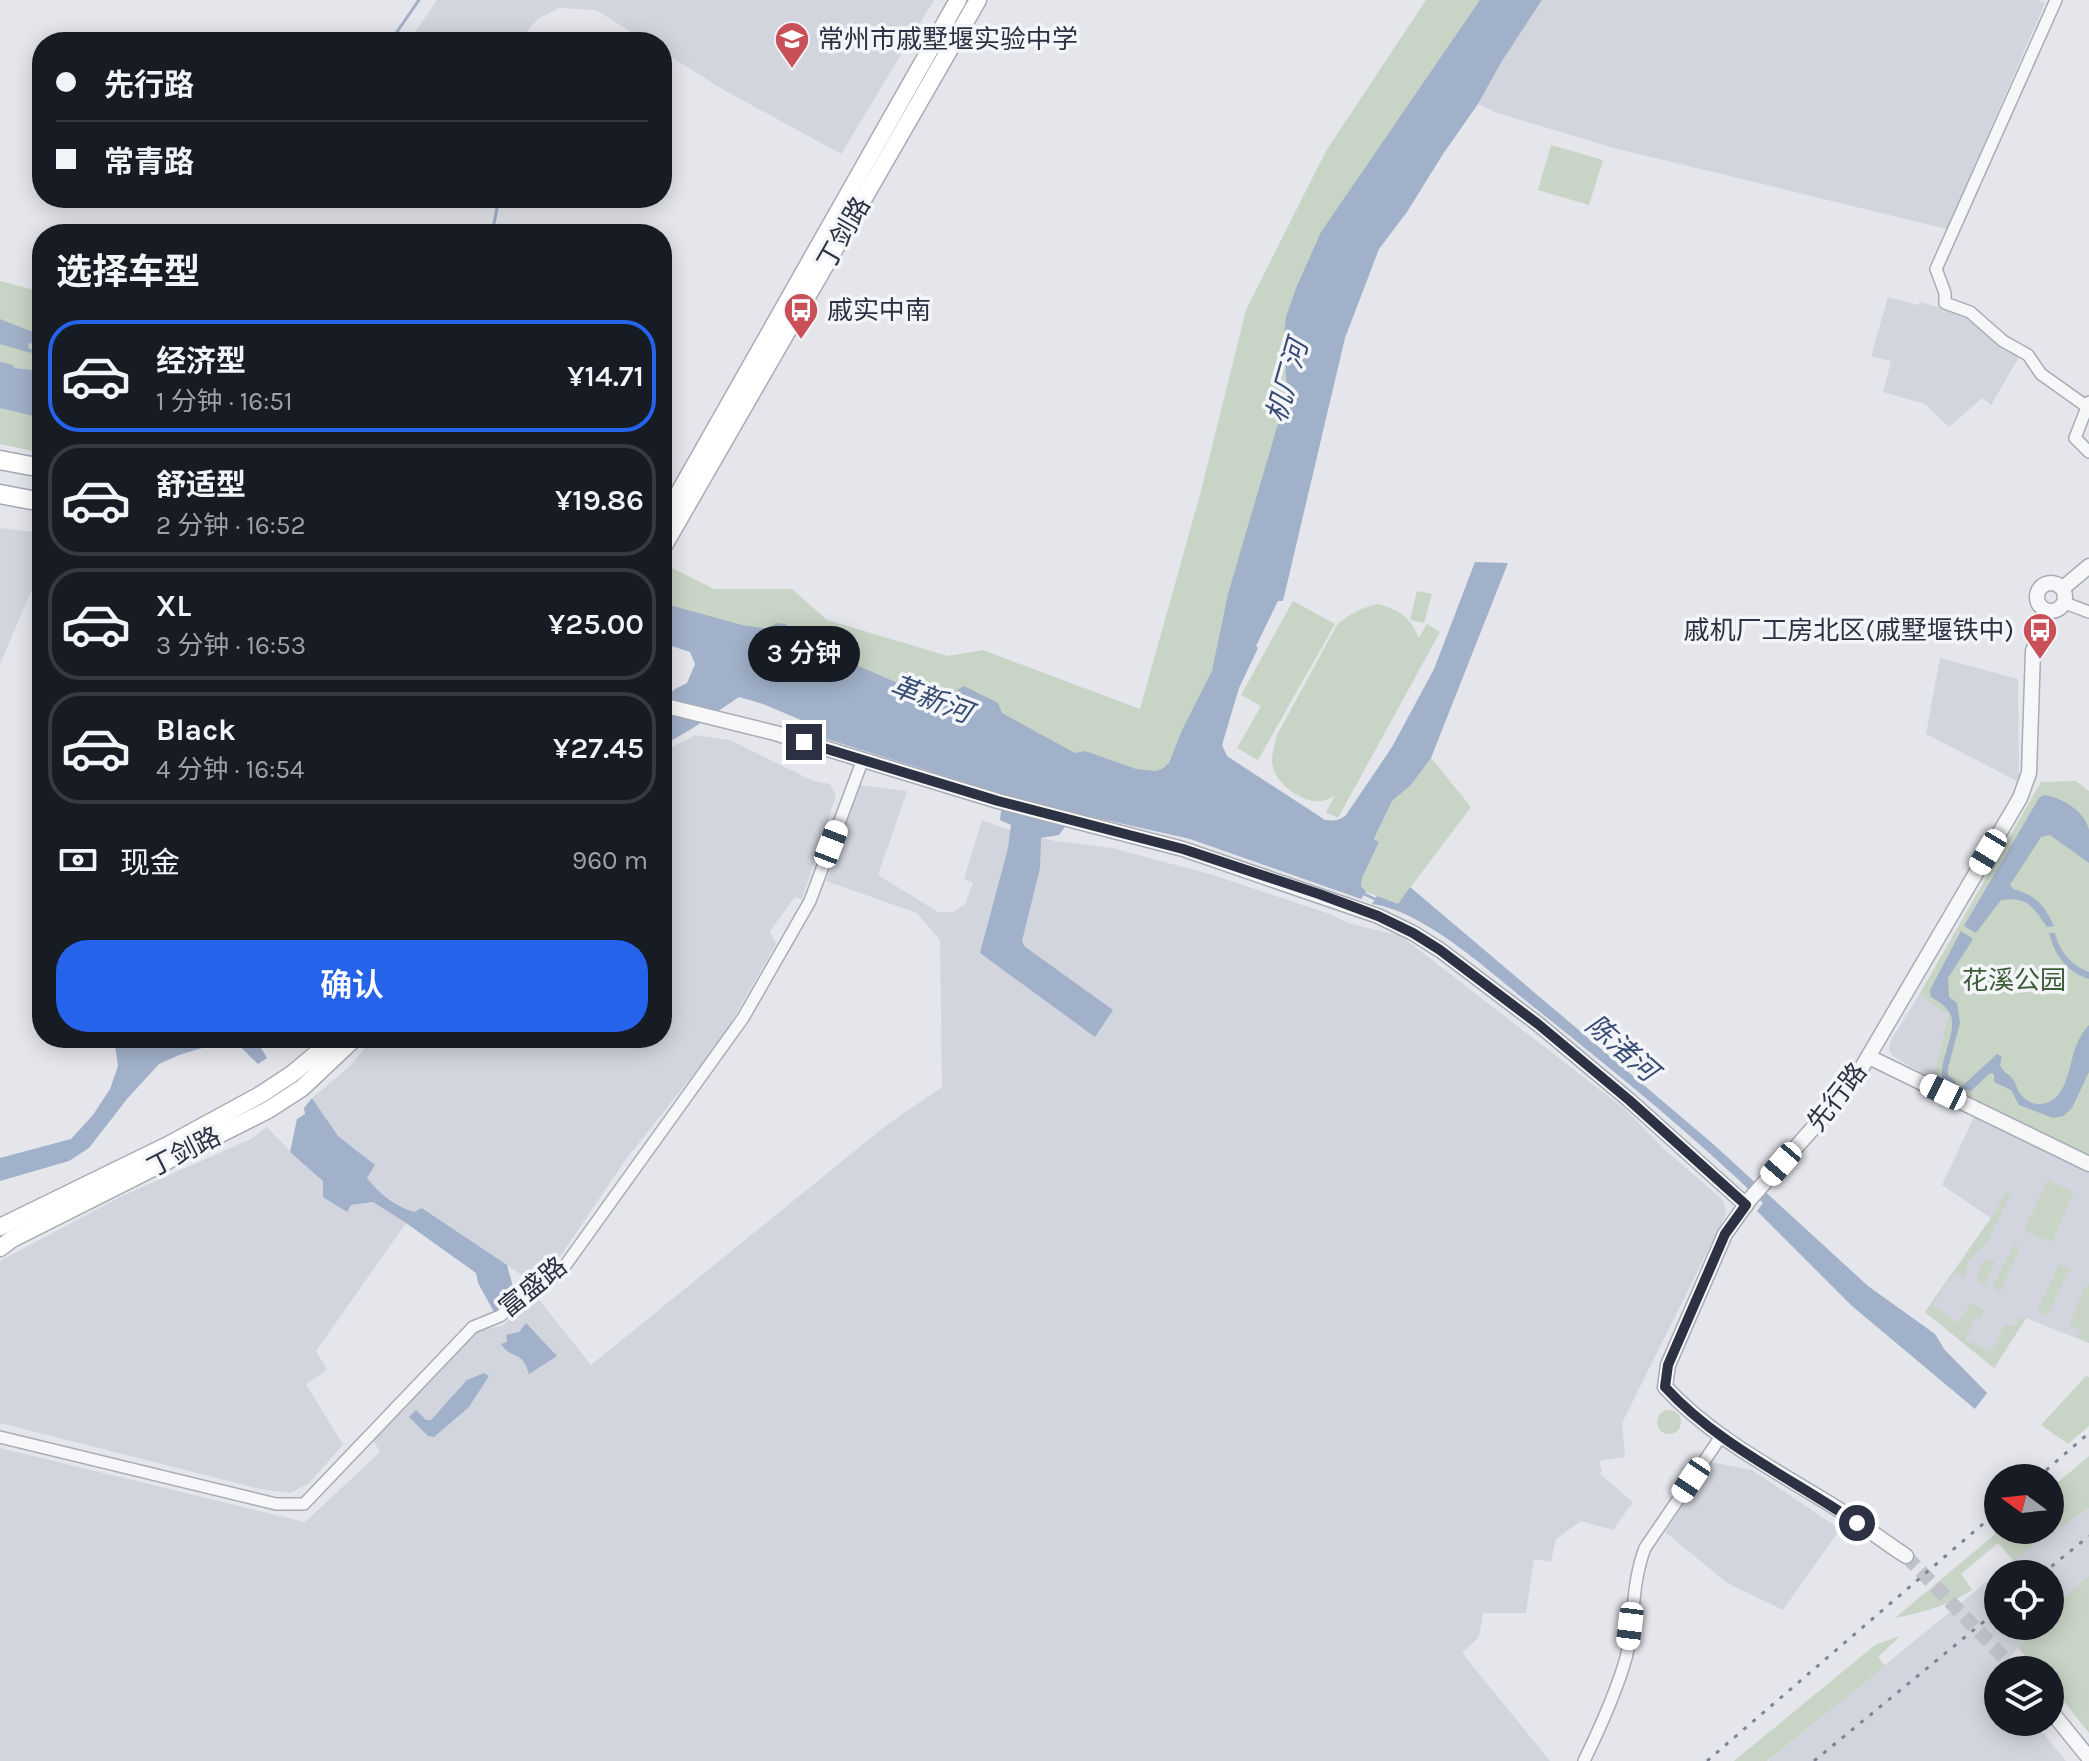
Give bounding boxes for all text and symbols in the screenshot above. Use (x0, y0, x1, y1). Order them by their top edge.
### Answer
school or university icon: 常州市戚墅堰实验中学 (773, 20, 811, 70)
place label: 常州市戚墅堰实验中学 (818, 24, 1078, 55)
text: 先行路 (104, 67, 194, 103)
text: 常青路 (104, 144, 194, 180)
street label: 丁剑路 (811, 191, 877, 275)
text: 选择车型 (56, 251, 200, 293)
bus stop icon: 戚实中南 (782, 291, 820, 341)
place label: 戚实中南 (827, 295, 931, 326)
water label: 机厂河 (1260, 331, 1316, 426)
icon: car (60, 340, 132, 412)
text: 经济型 (156, 343, 246, 379)
text: ¥14.71 (567, 358, 644, 394)
text: 1 分钟 · 16:51 (156, 386, 293, 417)
icon: car (60, 464, 132, 536)
text: 舒适型 (156, 467, 246, 503)
text: ¥19.86 (555, 482, 644, 518)
text: 2 分钟 · 16:52 (156, 510, 305, 541)
icon: car (60, 588, 132, 660)
text: XL (156, 588, 191, 624)
text: ¥25.00 (548, 606, 644, 642)
bus stop icon: 戚机厂工房北区(戚墅堰铁中) (2021, 611, 2059, 661)
place label: 戚机厂工房北区(戚墅堰铁中) (1684, 615, 2014, 646)
callout: 3 分钟 (748, 626, 860, 682)
text: 3 分钟 · 16:53 (156, 630, 306, 661)
text: 3 分钟 (767, 638, 841, 669)
water label: 革新河 (886, 669, 981, 731)
icon: car (60, 712, 132, 784)
text: Black (156, 712, 236, 748)
route end (786, 724, 822, 760)
text: ¥27.45 (553, 730, 644, 766)
text: 4 分钟 · 16:54 (156, 754, 304, 785)
car (811, 817, 851, 871)
car (1965, 825, 2011, 879)
icon: cash (56, 838, 100, 882)
text: 现金 (120, 845, 180, 881)
text: 960 m (572, 845, 648, 876)
button: 确认 (56, 940, 648, 1032)
park label: 花溪公园 (1962, 965, 2066, 996)
water label: 陈渚河 (1579, 1008, 1668, 1091)
street label: 先行路 (1801, 1057, 1873, 1137)
car (1916, 1071, 1970, 1113)
street label: 丁剑路 (142, 1120, 226, 1184)
car (1756, 1138, 1806, 1190)
street label: 富盛路 (493, 1250, 573, 1324)
car (1668, 1453, 1714, 1507)
north arrow (1984, 1464, 2064, 1544)
map controls (1984, 1464, 2064, 1736)
route start (1839, 1505, 1875, 1541)
button: locate (1984, 1560, 2064, 1640)
car (1615, 1601, 1645, 1651)
button: layers (1984, 1656, 2064, 1736)

